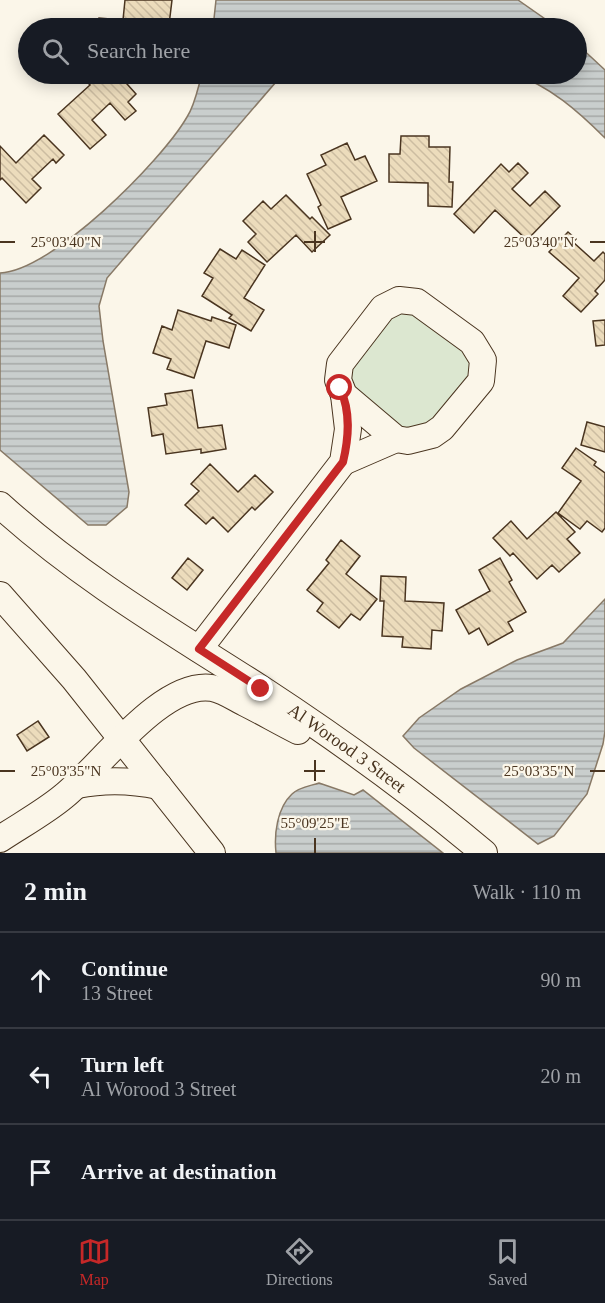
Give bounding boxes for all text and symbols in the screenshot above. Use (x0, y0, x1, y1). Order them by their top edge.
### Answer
search box (18, 18, 587, 84)
icon: search (39, 35, 72, 68)
text: Search here (87, 38, 190, 63)
text: 25°03'40"N (31, 234, 101, 250)
text: 25°03'40"N (504, 234, 574, 250)
route start (326, 374, 352, 400)
route end (247, 675, 273, 701)
street label: Al Worood 3 Street (284, 699, 410, 797)
text: 25°03'35"N (31, 763, 101, 779)
text: 25°03'35"N (504, 763, 574, 779)
text: 55°09'25"E (281, 815, 350, 831)
text: 2 min (24, 877, 87, 906)
text: Walk · 110 m (473, 881, 581, 903)
text: Continue (81, 956, 168, 981)
icon: ahead (24, 964, 57, 997)
text: 90 m (540, 969, 581, 991)
text: 13 Street (81, 982, 153, 1004)
text: Turn left (81, 1052, 164, 1077)
icon: left (24, 1060, 57, 1093)
text: 20 m (540, 1065, 581, 1087)
text: Al Worood 3 Street (81, 1078, 236, 1100)
icon: arrive (24, 1156, 57, 1189)
text: Arrive at destination (81, 1159, 277, 1184)
tab: Map (78, 1235, 111, 1289)
tab: Directions (266, 1235, 333, 1289)
tab: Saved (488, 1235, 527, 1289)

